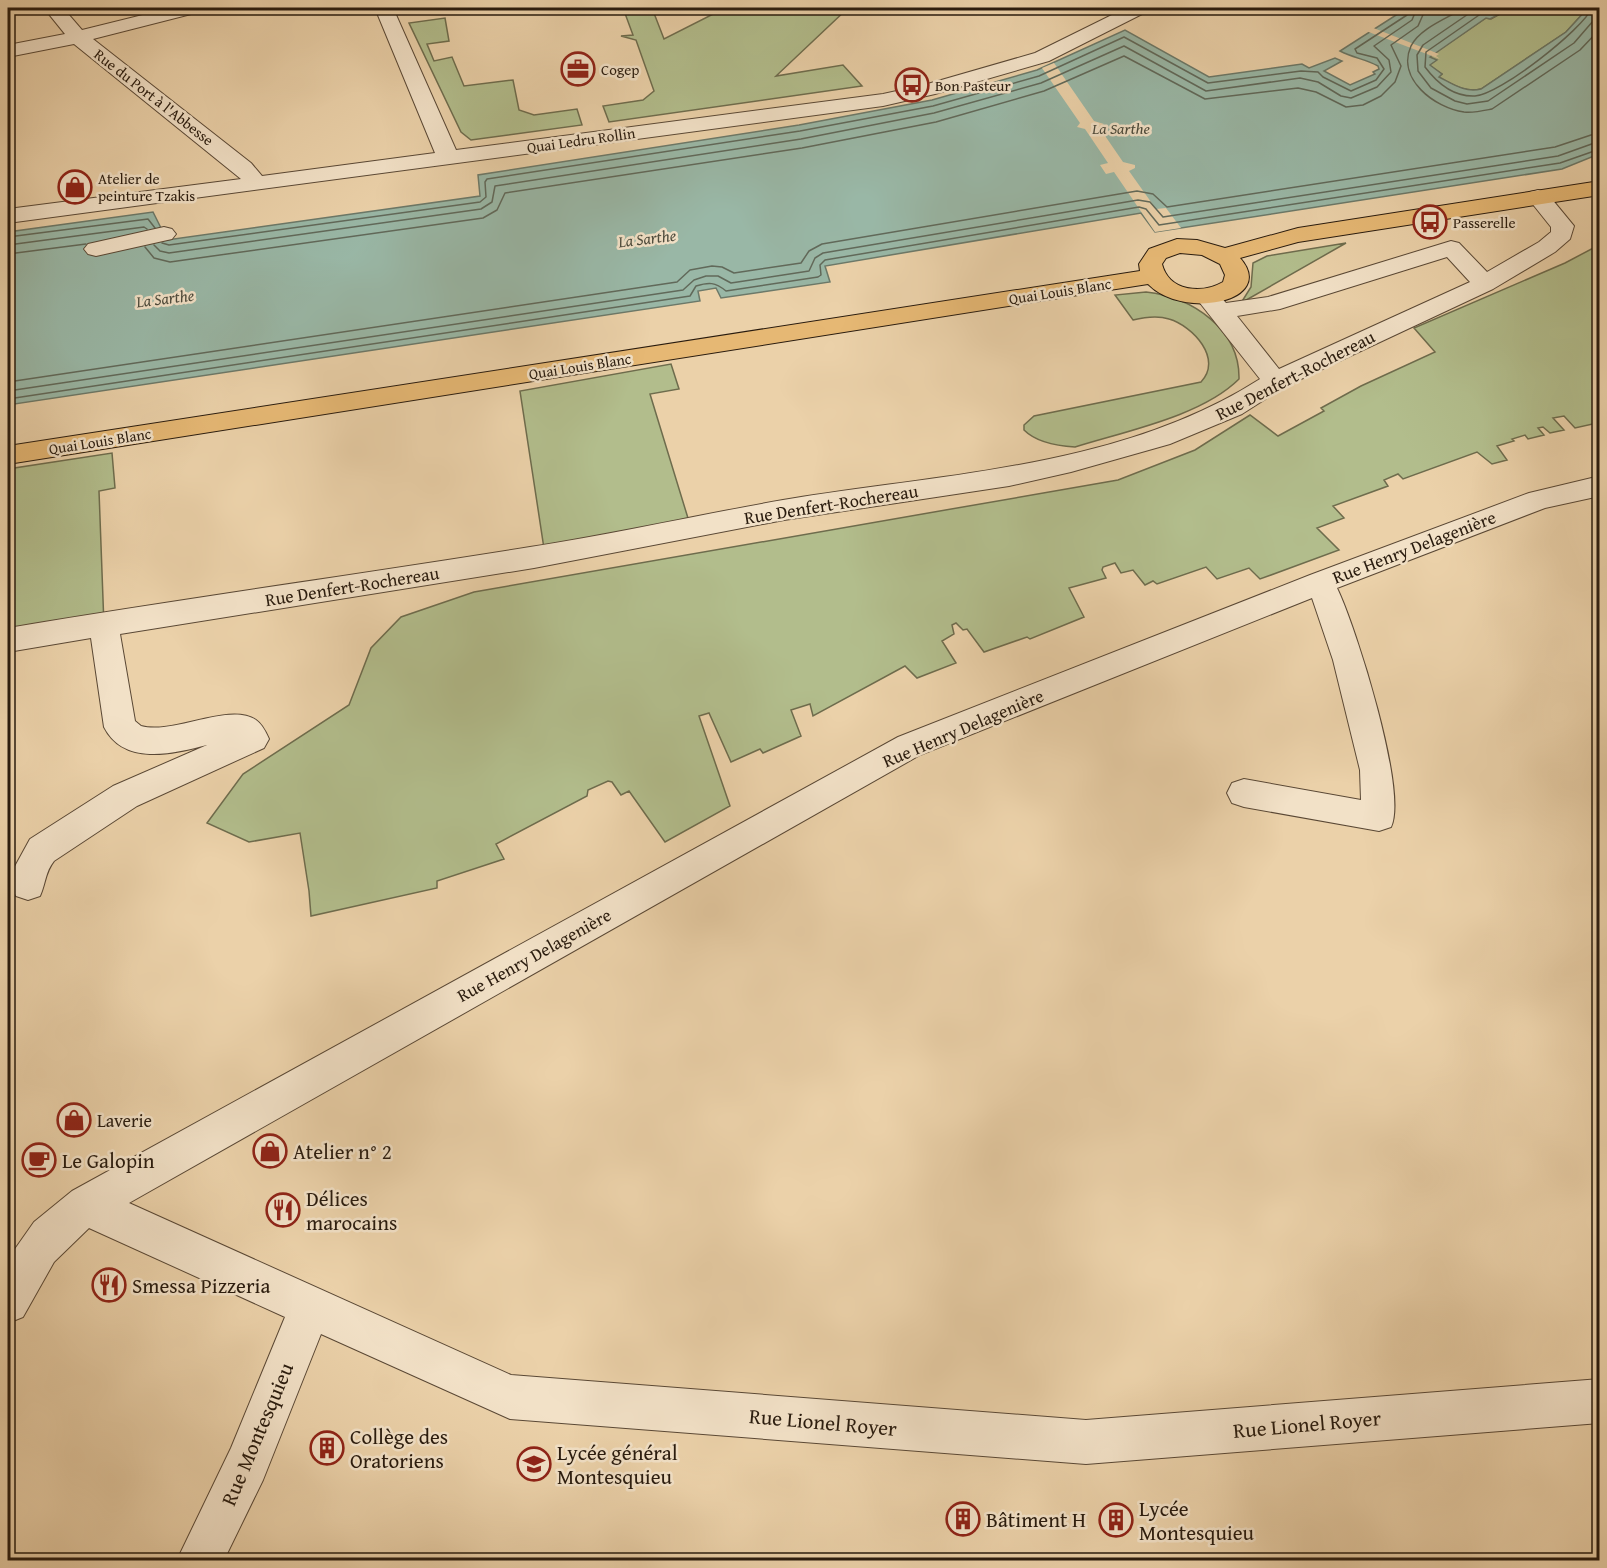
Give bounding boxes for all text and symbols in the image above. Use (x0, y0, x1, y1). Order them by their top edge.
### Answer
street label: Rue du Port à l'Abbesse (90, 44, 218, 150)
office icon: Cogep (560, 51, 596, 87)
place label: Cogep (601, 59, 639, 80)
bus stop icon: Bon Pasteur (894, 67, 930, 103)
place label: Bon Pasteur (935, 75, 1011, 96)
water label: La Sarthe (1091, 116, 1151, 140)
street label: Quai Ledru Rollin (525, 122, 637, 158)
place label: Atelier de peinture Tzakis (98, 168, 195, 206)
shop icon: Atelier de peinture Tzakis (57, 169, 93, 205)
bus stop icon: Passerelle (1412, 204, 1448, 240)
place label: Passerelle (1453, 212, 1516, 233)
water label: La Sarthe (616, 222, 678, 254)
street label: Quai Louis Blanc (1007, 272, 1113, 309)
water label: La Sarthe (134, 282, 196, 314)
street label: Rue Denfert-Rochereau (1211, 323, 1380, 427)
street label: Quai Louis Blanc (527, 347, 633, 384)
street label: Quai Louis Blanc (47, 422, 153, 459)
street label: Rue Denfert-Rochereau (742, 477, 920, 531)
street label: Rue Henry Delagenière (1328, 503, 1500, 591)
street label: Rue Denfert-Rochereau (263, 559, 441, 613)
street label: Rue Henry Delagenière (878, 682, 1048, 774)
street label: Rue Henry Delagenière (452, 901, 616, 1009)
shop icon: Laverie (56, 1102, 92, 1138)
place label: Laverie (97, 1107, 152, 1134)
shop icon: Atelier n° 2 (252, 1133, 288, 1169)
place label: Atelier n° 2 (293, 1136, 392, 1167)
cafe icon: Le Galopin (21, 1142, 57, 1178)
place label: Le Galopin (62, 1145, 155, 1176)
place label: Délices marocains (306, 1183, 397, 1238)
restaurant icon: Délices marocains (265, 1192, 301, 1228)
restaurant icon: Smessa Pizzeria (91, 1267, 127, 1303)
place label: Smessa Pizzeria (132, 1270, 270, 1301)
street label: Rue Montesquieu (213, 1357, 301, 1510)
street label: Rue Lionel Royer (748, 1400, 899, 1444)
street label: Rue Lionel Royer (1232, 1402, 1383, 1446)
place label: Collège des Oratoriens (350, 1421, 448, 1476)
building icon: Collège des Oratoriens (309, 1430, 345, 1466)
place label: Lycée général Montesquieu (557, 1437, 678, 1492)
school or university icon: Lycée général Montesquieu (516, 1446, 552, 1482)
place label: Lycée Montesquieu (1139, 1493, 1254, 1548)
building icon: Bâtiment H (945, 1501, 981, 1537)
building icon: Lycée Montesquieu (1098, 1502, 1134, 1538)
place label: Bâtiment H (986, 1504, 1086, 1535)

